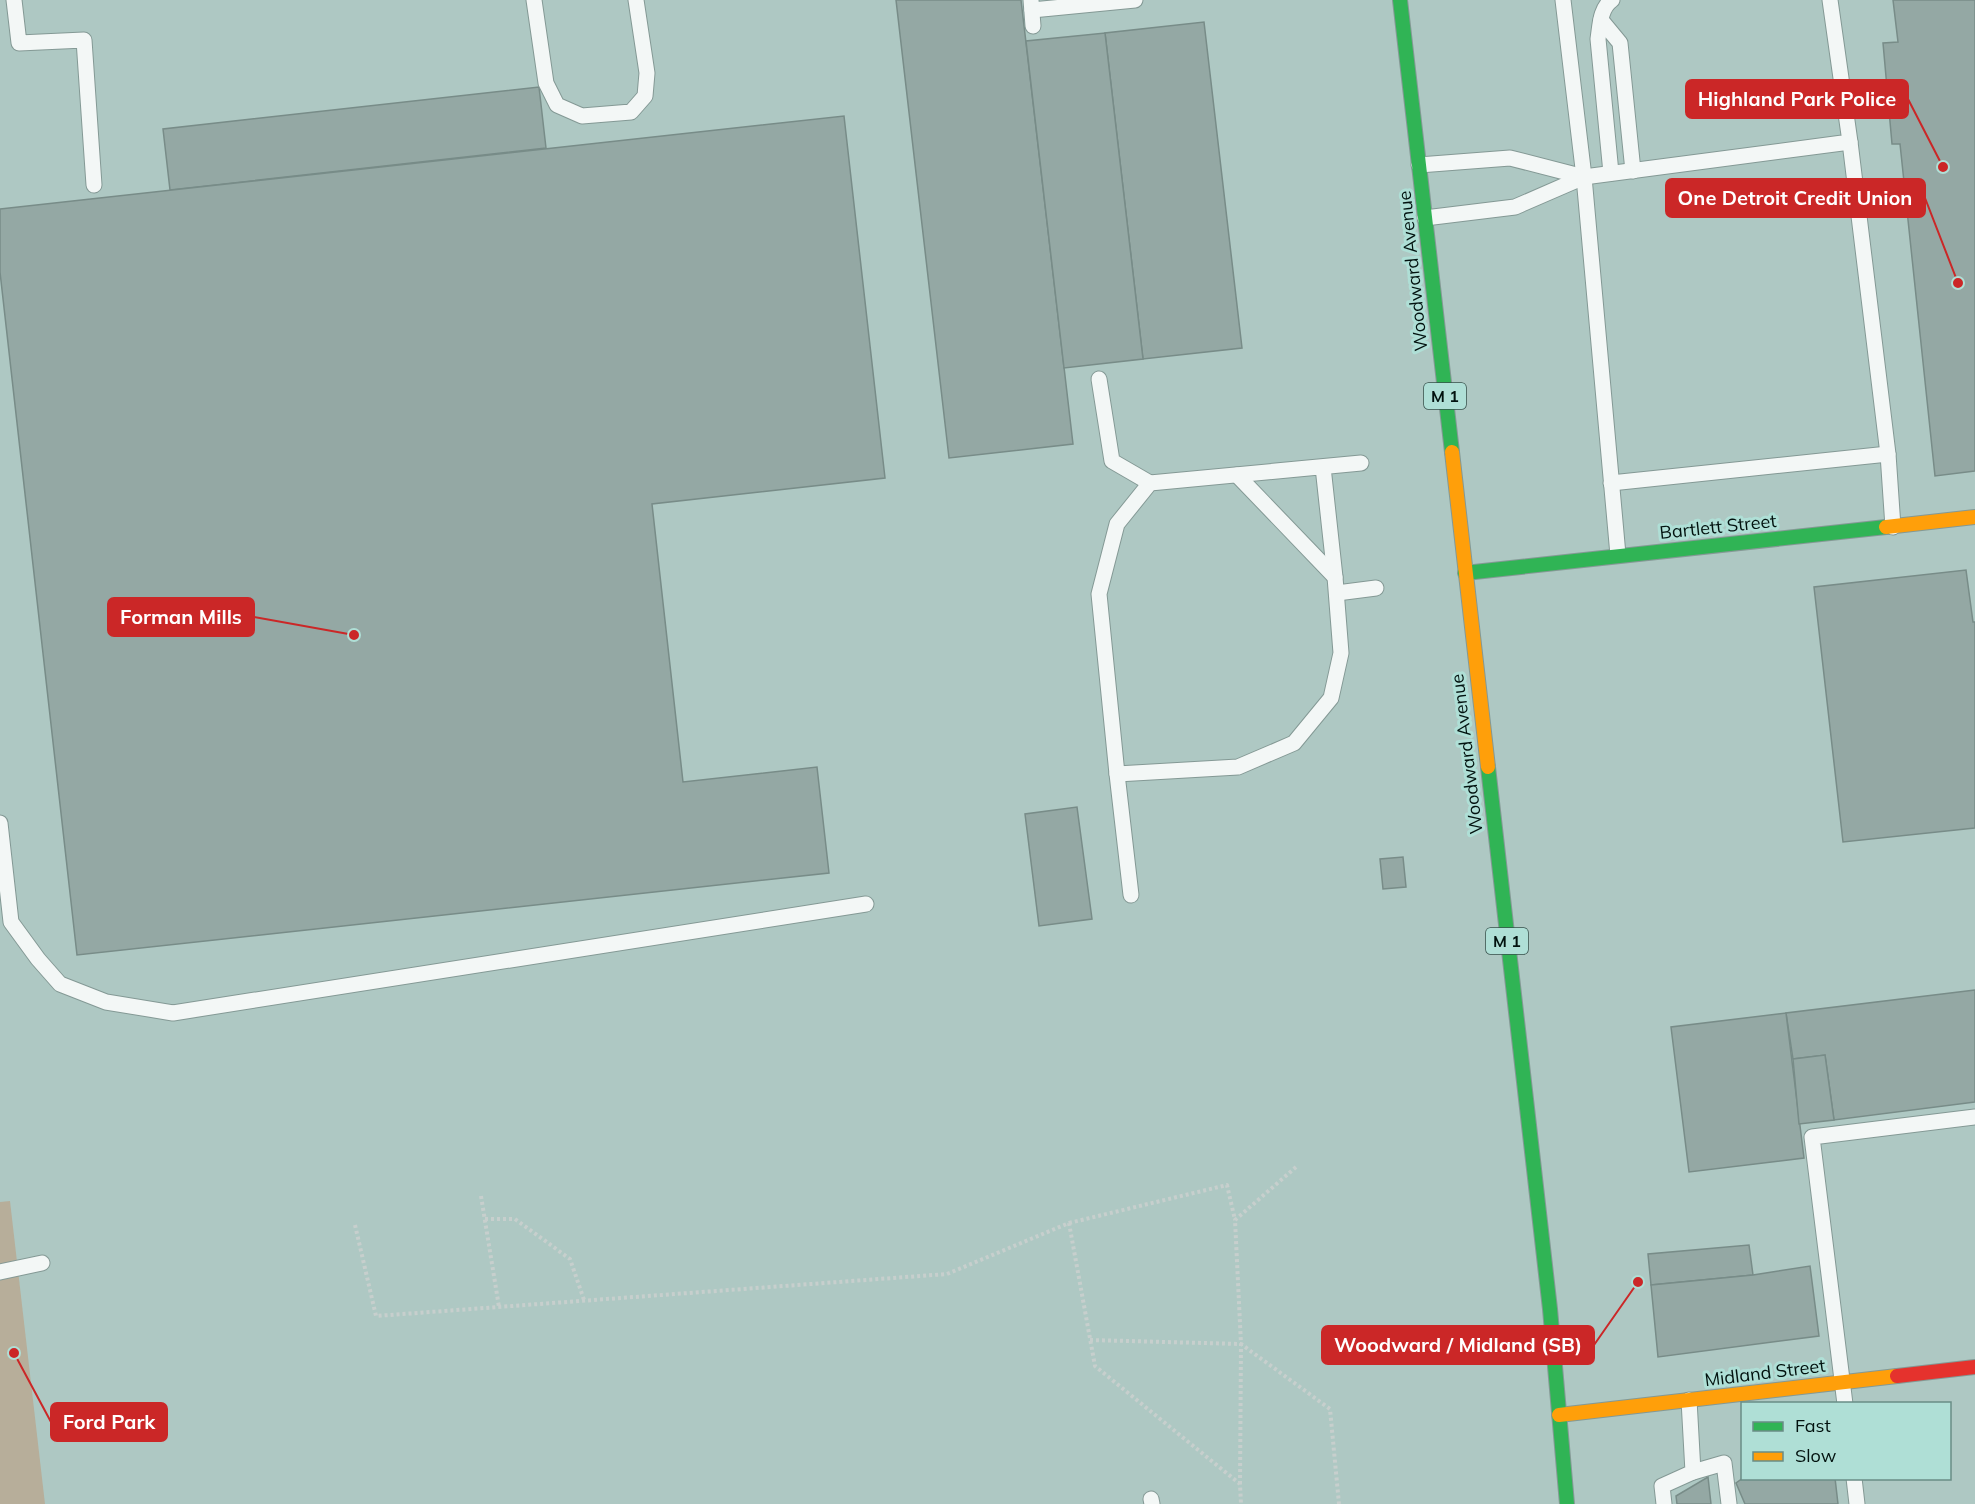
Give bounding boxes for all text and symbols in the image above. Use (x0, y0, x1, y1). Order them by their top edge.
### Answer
callout: Highland Park Police (1686, 80, 1908, 118)
text: Highland Park Police (1698, 86, 1896, 111)
callout: One Detroit Credit Union (1666, 179, 1925, 217)
text: One Detroit Credit Union (1678, 185, 1912, 210)
street label: Woodward Avenue (1393, 190, 1432, 352)
road number: M 1 (1424, 383, 1466, 409)
street label: Bartlett Street (1658, 509, 1777, 544)
callout: Forman Mills (108, 598, 254, 636)
text: Forman Mills (120, 604, 242, 629)
street label: Woodward Avenue (1445, 673, 1488, 835)
road number: M 1 (1486, 928, 1528, 954)
callout: Woodward / Midland (SB) (1322, 1326, 1594, 1364)
text: Woodward / Midland (SB) (1334, 1332, 1582, 1357)
street label: Midland Street (1703, 1354, 1827, 1391)
legend (1741, 1402, 1951, 1480)
callout: Ford Park (51, 1403, 167, 1441)
text: Ford Park (63, 1409, 156, 1434)
text: Fast (1795, 1414, 1831, 1437)
text: Slow (1795, 1444, 1837, 1467)

